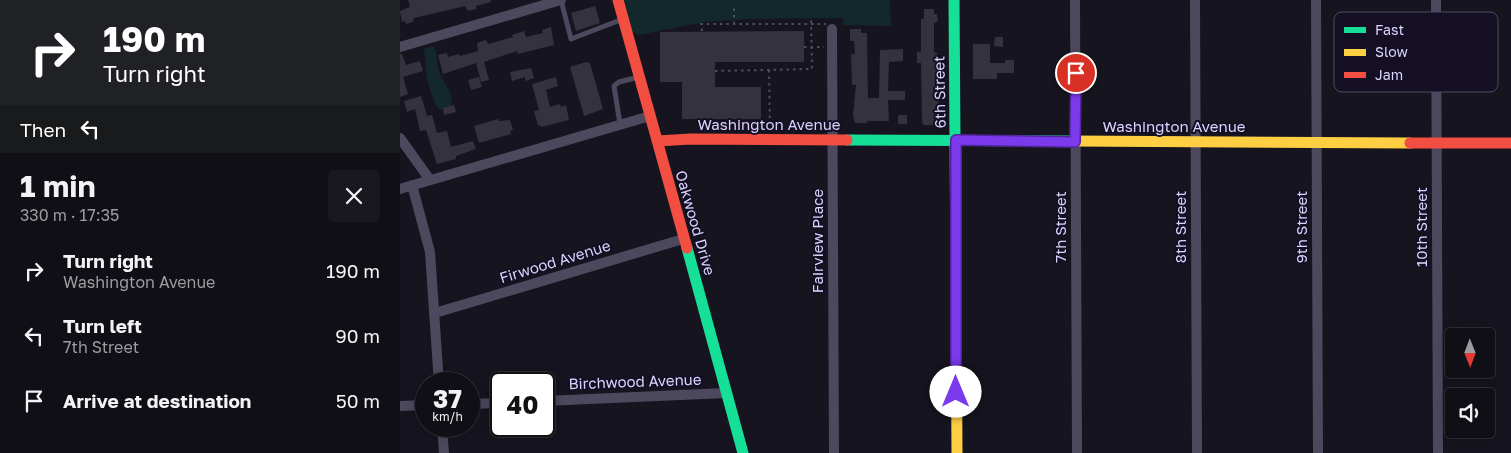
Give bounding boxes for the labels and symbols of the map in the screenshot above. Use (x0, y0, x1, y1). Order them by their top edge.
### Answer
legend (1334, 12, 1498, 92)
text: Fast (1375, 21, 1404, 38)
text: Slow (1375, 43, 1408, 60)
pin (1055, 52, 1097, 94)
street label: 6th Street (929, 56, 949, 128)
text: Jam (1375, 66, 1403, 83)
street label: Washington Avenue (698, 115, 841, 133)
street label: Washington Avenue (1103, 117, 1246, 135)
street label: Oakwood Drive (672, 168, 720, 278)
street label: 10th Street (1412, 187, 1430, 267)
street label: Fairview Place (808, 189, 826, 293)
street label: 7th Street (1051, 191, 1069, 263)
street label: 8th Street (1171, 191, 1189, 263)
street label: 9th Street (1292, 191, 1310, 263)
street label: Firwood Avenue (497, 236, 613, 286)
north arrow (1445, 328, 1495, 378)
position arrow (929, 365, 981, 417)
street label: Birchwood Avenue (568, 370, 702, 392)
speed limit sign: 40 (490, 372, 555, 437)

